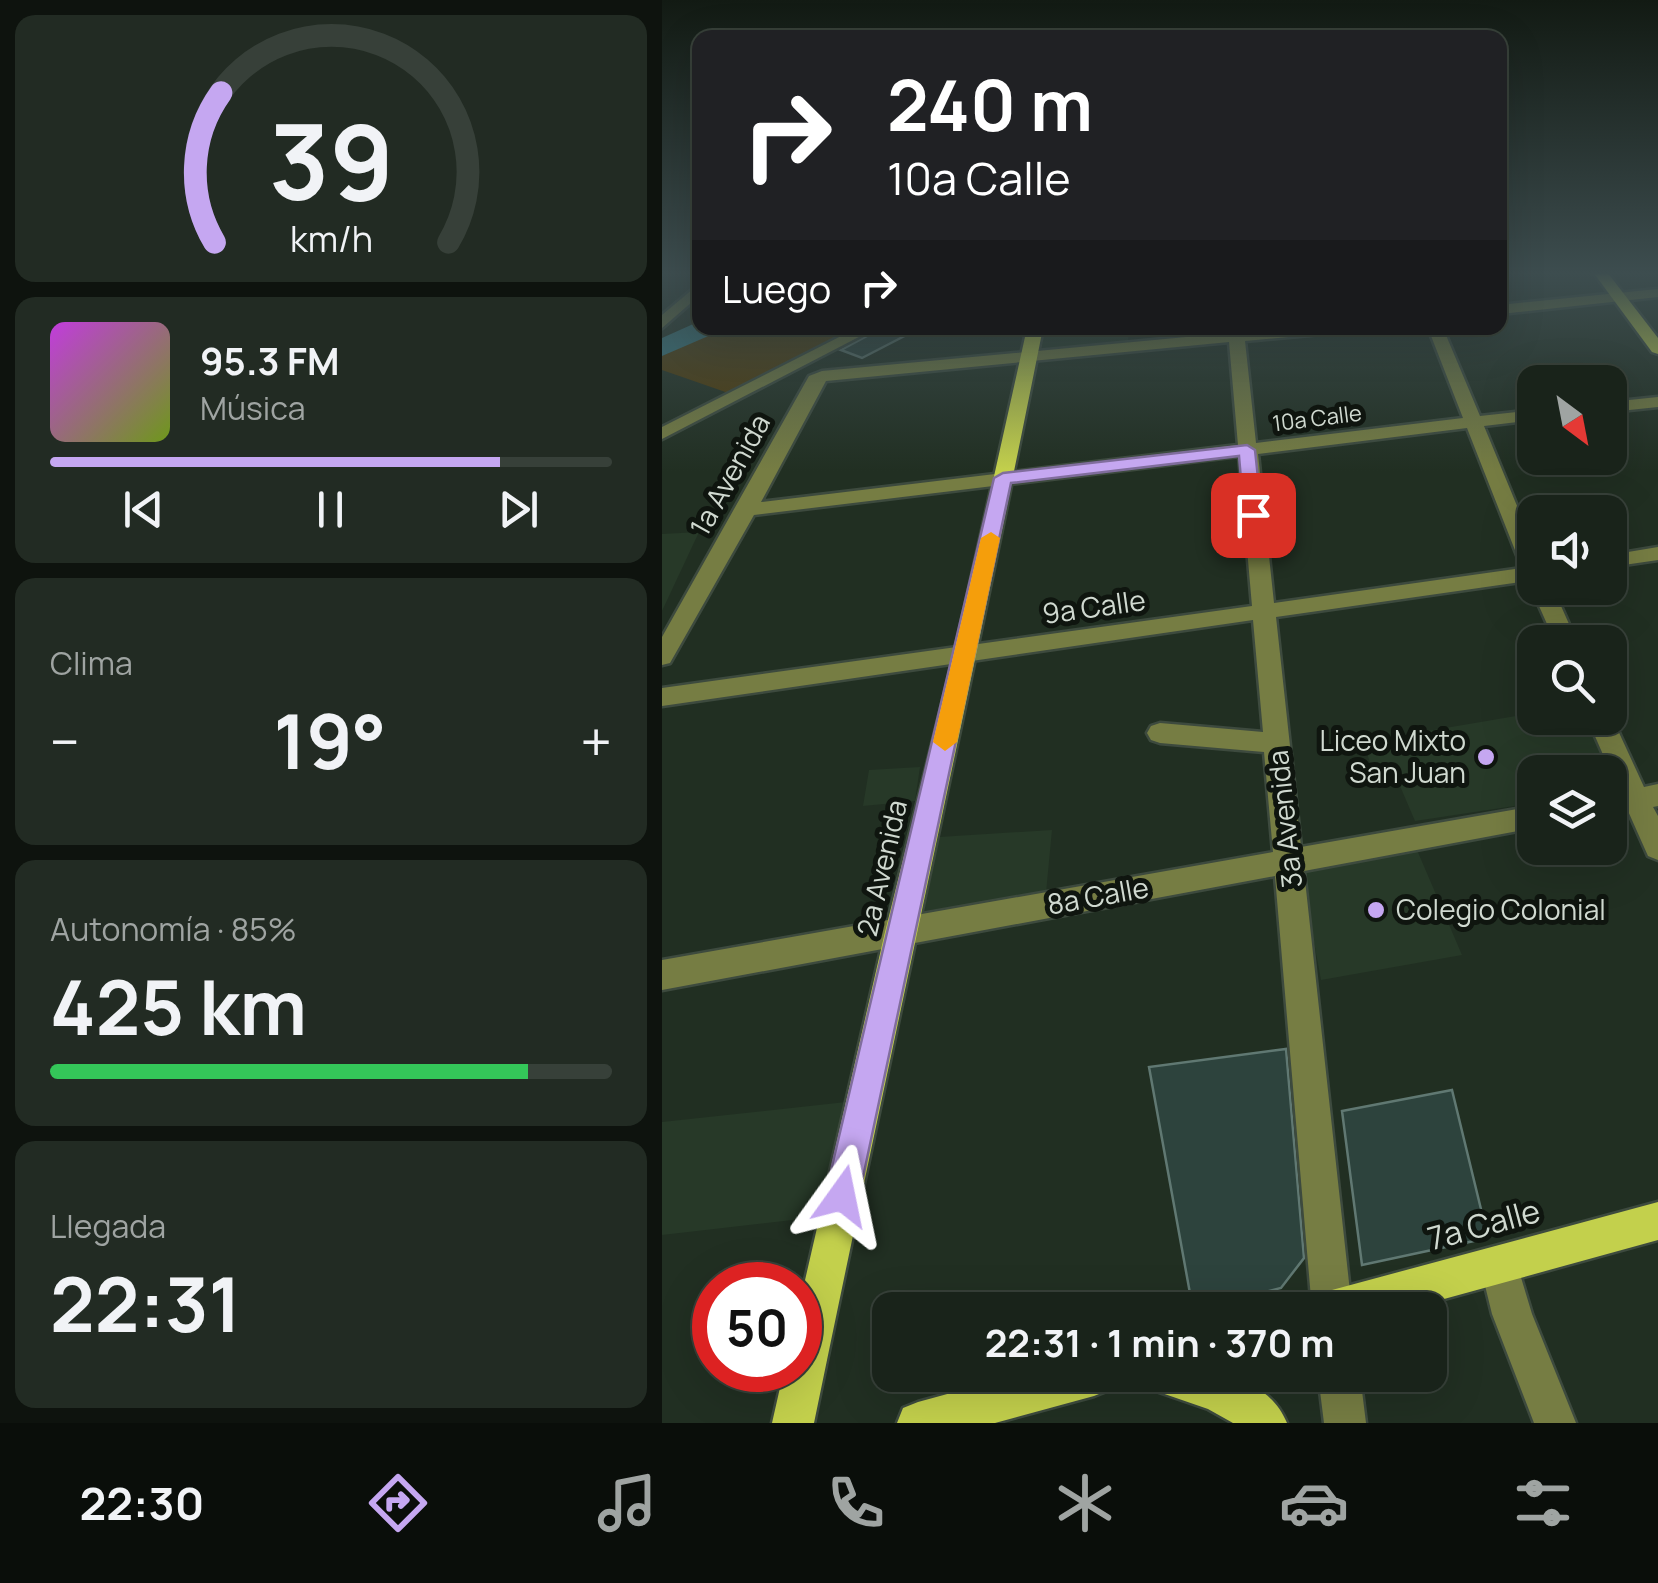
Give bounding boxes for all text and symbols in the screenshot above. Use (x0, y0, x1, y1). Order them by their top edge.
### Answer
text: 240 m (887, 56, 1093, 152)
icon: right (722, 70, 852, 200)
text: 39 (268, 89, 394, 231)
text: 10a Calle (887, 147, 1071, 209)
text: km/h (289, 214, 373, 263)
icon: right (851, 260, 906, 315)
text: Luego (722, 262, 831, 314)
text: 95.3 FM (200, 334, 340, 386)
north arrow (1517, 365, 1627, 475)
map controls (1517, 365, 1627, 865)
text: Música (200, 386, 306, 430)
street label: 10a Calle (1271, 398, 1363, 438)
street label: 1a Avenida (680, 407, 778, 542)
pin (1211, 473, 1296, 558)
icon: previous (116, 482, 171, 537)
icon: pause (303, 482, 358, 537)
icon: next (491, 482, 546, 537)
icon: arrive (1226, 488, 1281, 543)
button: sound (1517, 495, 1627, 605)
street label: 9a Calle (1040, 580, 1148, 632)
button: search (1517, 625, 1627, 735)
text: Clima (50, 641, 133, 685)
text: 19° (273, 689, 387, 792)
text: − (50, 703, 80, 779)
text: + (580, 703, 612, 779)
place label: Liceo Mixto San Juan (1320, 721, 1466, 791)
marker: Liceo Mixto San Juan (1475, 746, 1497, 768)
street label: 3a Avenida (1258, 748, 1310, 890)
button: layers (1517, 755, 1627, 865)
street label: 2a Avenida (847, 796, 915, 940)
street label: 8a Calle (1044, 867, 1152, 923)
place label: Colegio Colonial (1396, 890, 1606, 928)
marker: Colegio Colonial (1365, 899, 1387, 921)
text: Autonomía · 85% (50, 907, 297, 951)
text: 425 km (50, 955, 307, 1058)
position arrow (790, 1144, 894, 1248)
street label: 7a Calle (1423, 1188, 1545, 1260)
text: Llegada (50, 1204, 166, 1248)
text: 22:31 (50, 1252, 241, 1355)
speed limit sign: 50 (692, 1262, 822, 1392)
text: 22:31 · 1 min · 370 m (985, 1316, 1334, 1368)
icon: directions (363, 1468, 433, 1538)
icon: music (592, 1468, 662, 1538)
icon: phone (821, 1468, 891, 1538)
icon: climate (1050, 1468, 1120, 1538)
icon: car (1279, 1468, 1349, 1538)
icon: filters (1508, 1468, 1578, 1538)
text: 22:30 (80, 1472, 204, 1534)

